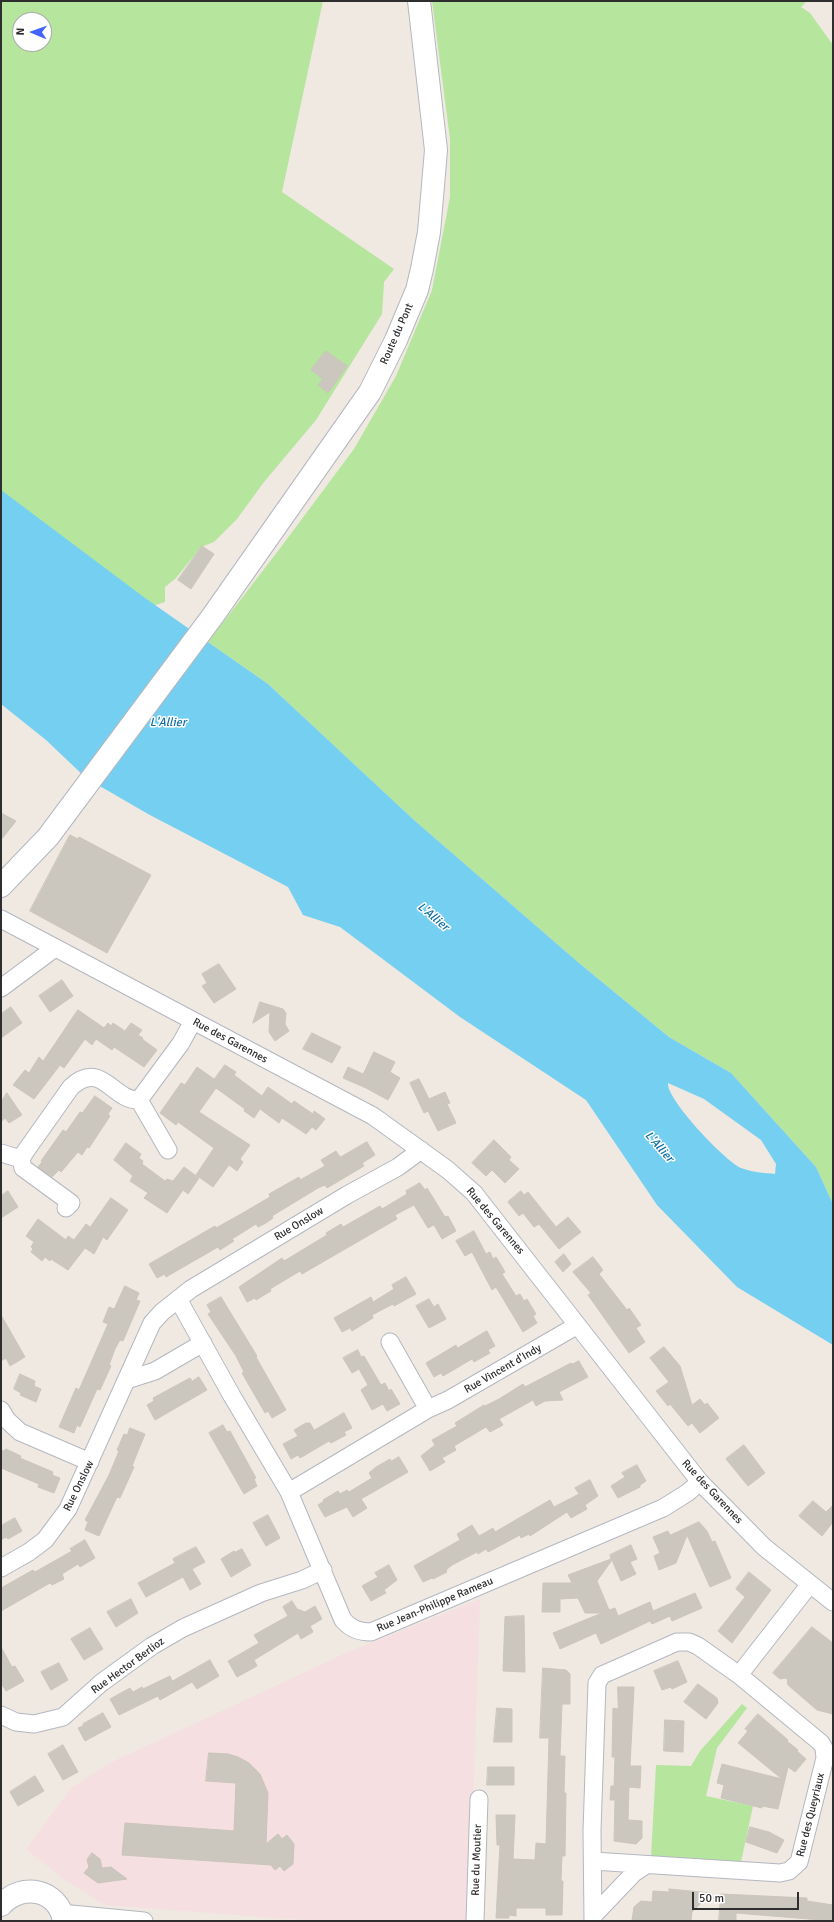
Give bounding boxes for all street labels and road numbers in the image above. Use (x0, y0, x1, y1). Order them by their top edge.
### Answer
street label: Route du Pont (378, 301, 416, 367)
street label: Rue des Garennes (190, 1016, 270, 1066)
street label: Rue des Garennes (463, 1185, 527, 1257)
street label: Rue Onslow (272, 1204, 326, 1244)
street label: Rue Vincent d'Indy (462, 1342, 544, 1396)
street label: Rue des Garennes (679, 1457, 745, 1527)
street label: Rue Onslow (61, 1458, 97, 1514)
street label: Rue Jean-Philippe Rameau (375, 1574, 495, 1636)
street label: Rue Hector Berlioz (89, 1635, 167, 1697)
street label: Rue des Queyriaux (794, 1771, 828, 1859)
street label: Rue du Moutier (469, 1824, 485, 1896)

